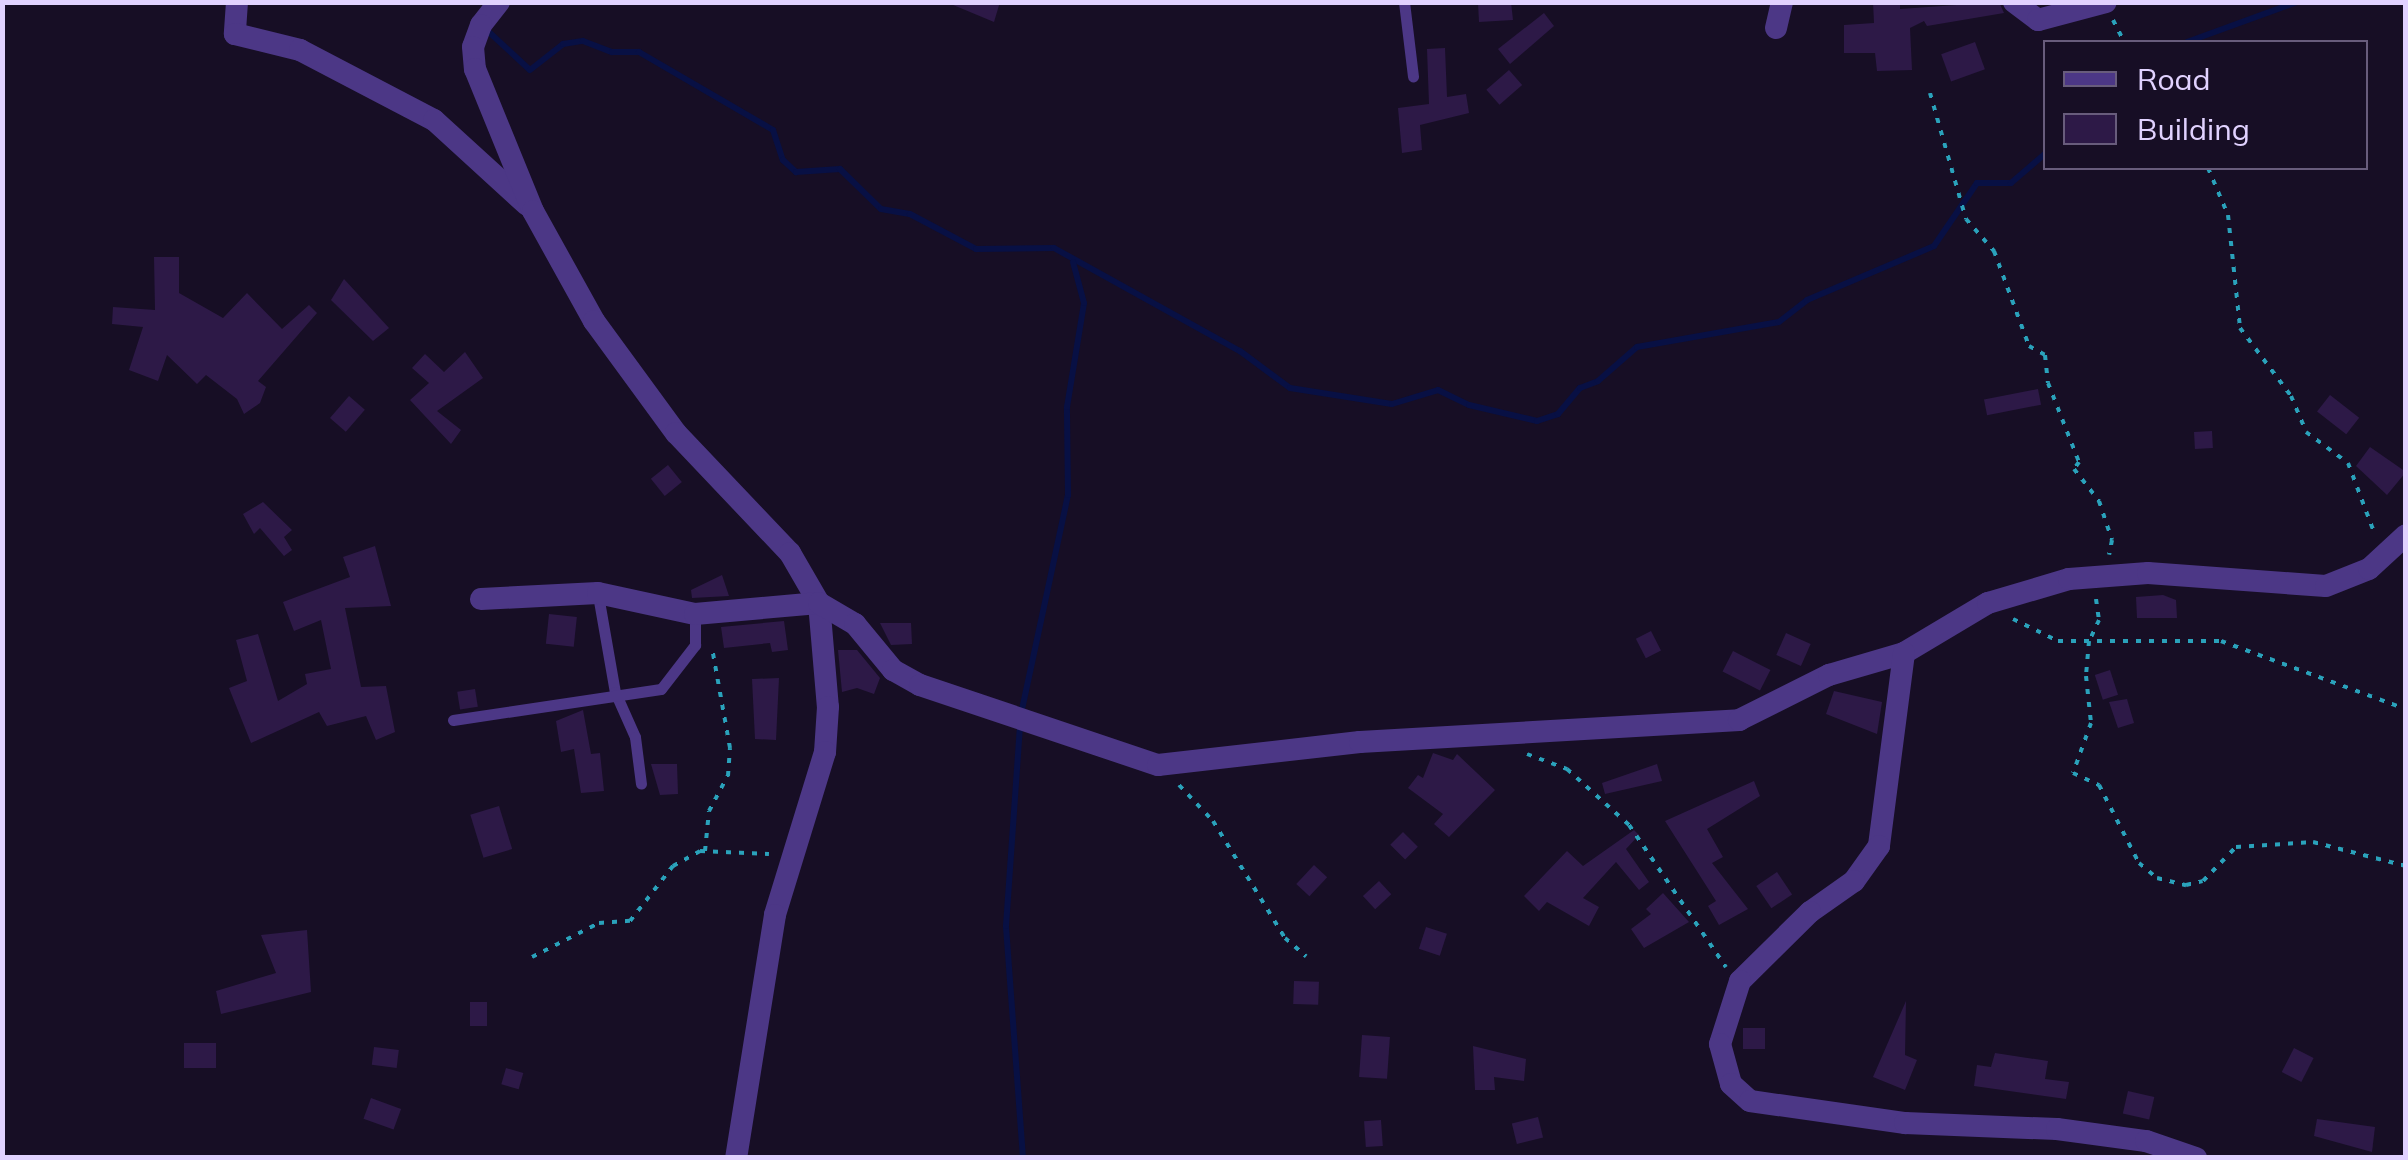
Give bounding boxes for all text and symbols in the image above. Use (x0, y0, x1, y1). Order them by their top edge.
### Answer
legend (2043, 40, 2368, 170)
text: Road (2137, 60, 2211, 98)
text: Building (2137, 110, 2250, 148)

